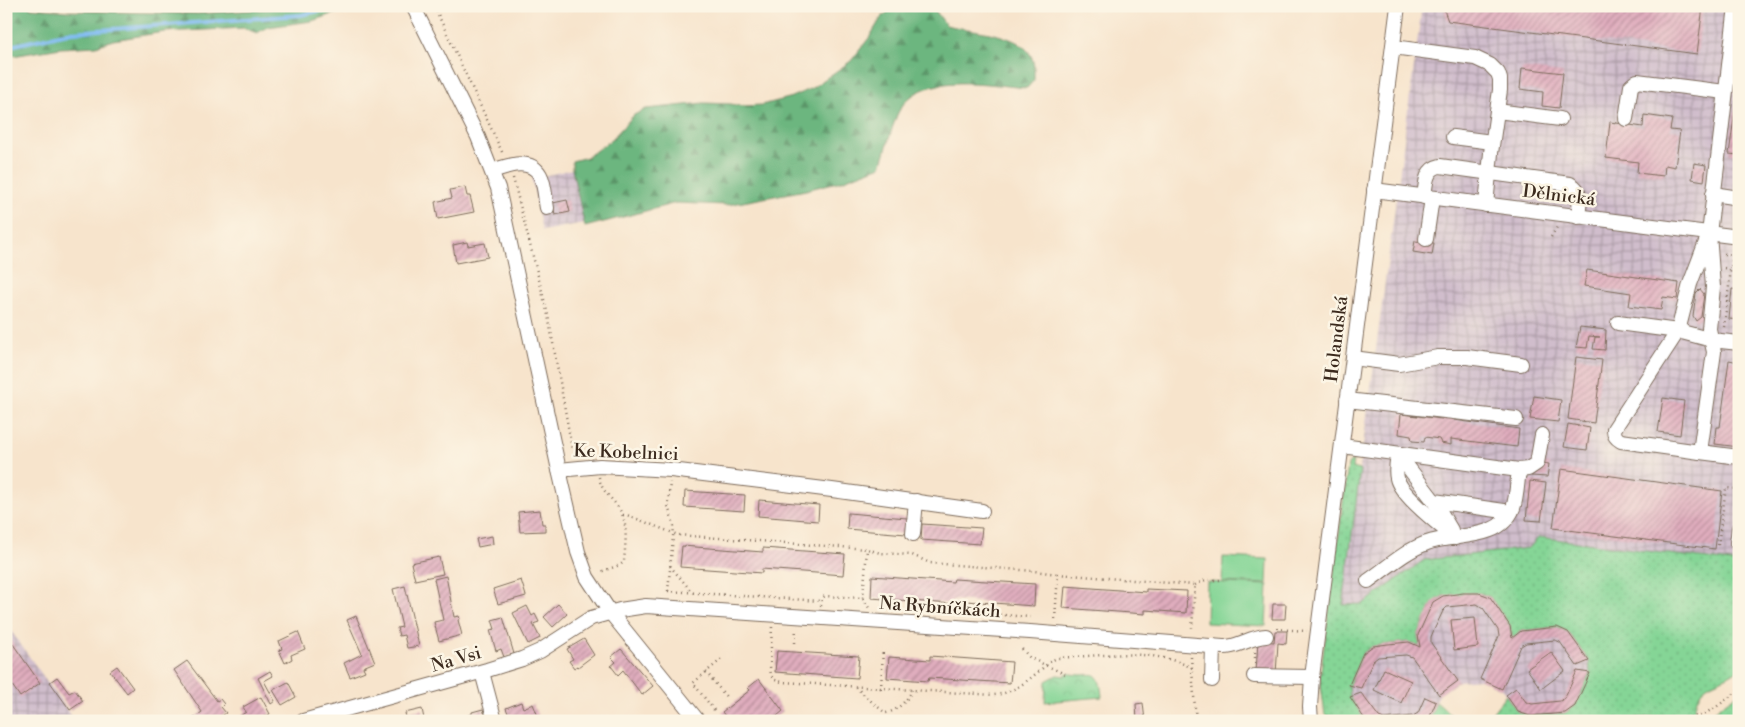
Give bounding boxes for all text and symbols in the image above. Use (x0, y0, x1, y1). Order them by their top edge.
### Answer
street label: Dělnická (1521, 180, 1598, 211)
street label: Holandská (1320, 294, 1353, 384)
street label: Ke Kobelnici (573, 439, 679, 466)
street label: Na Rybníčkách (878, 592, 1002, 623)
street label: Na Vsi (428, 641, 484, 678)

